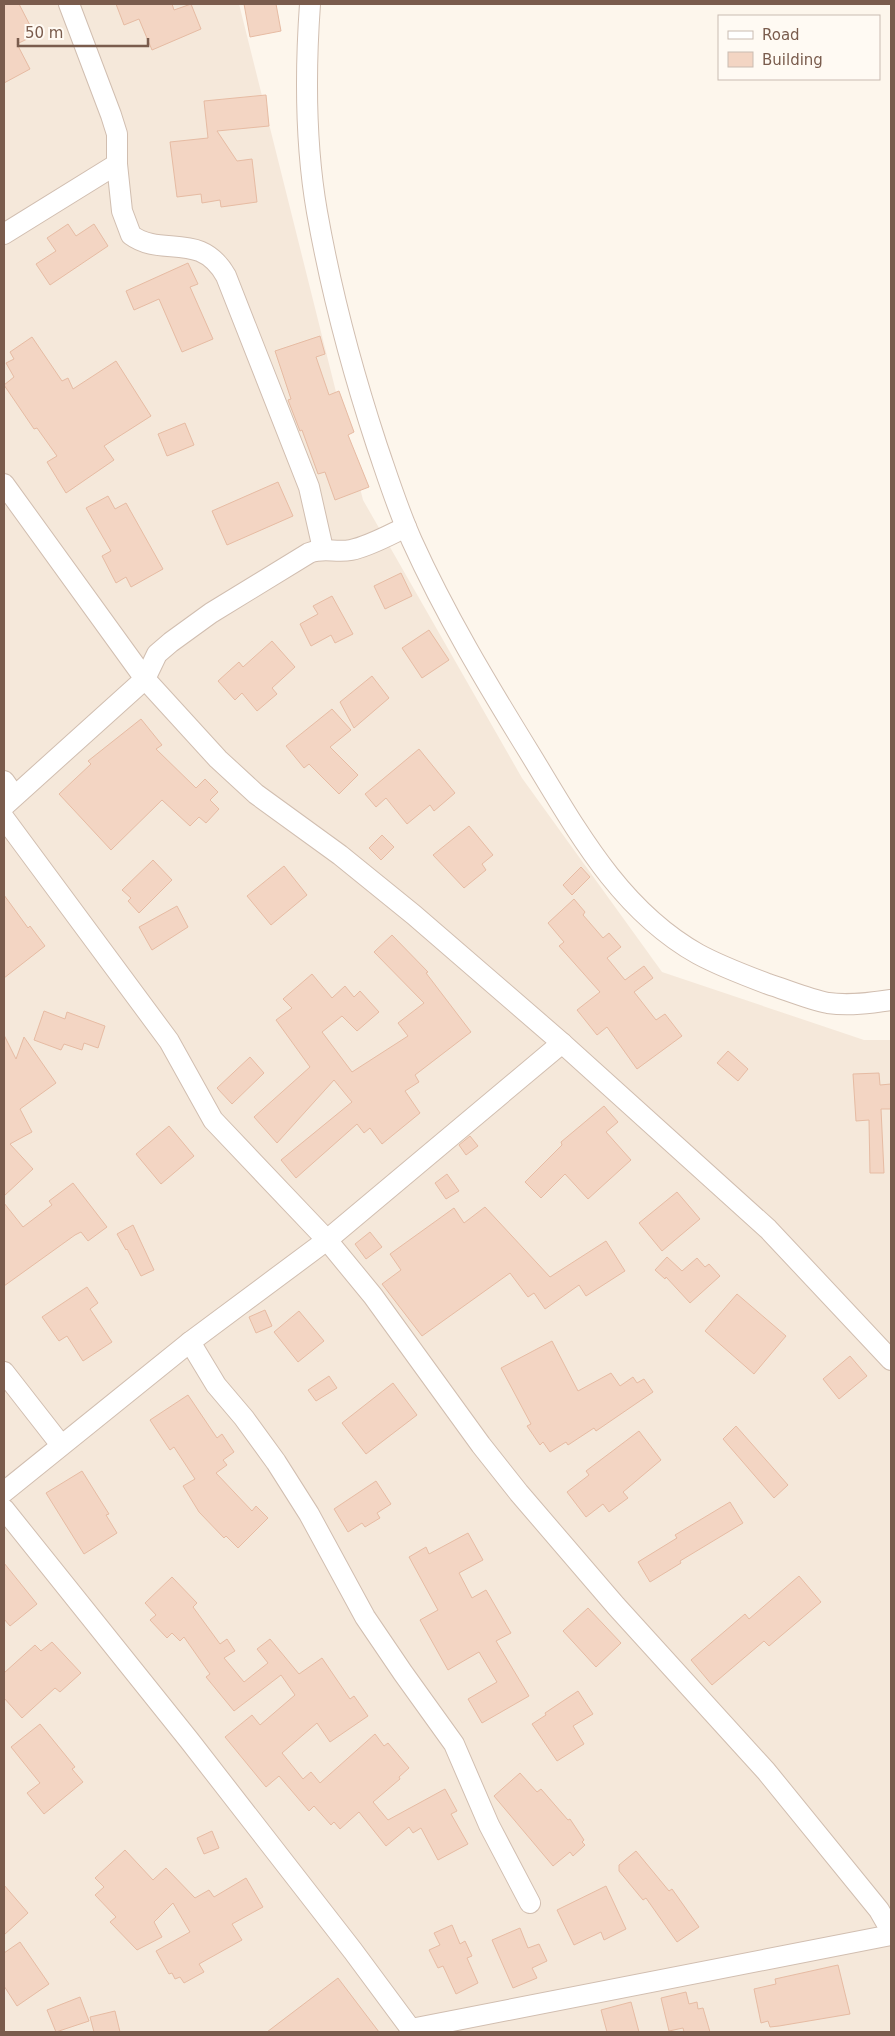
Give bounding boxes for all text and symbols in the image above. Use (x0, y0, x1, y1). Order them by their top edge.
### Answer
scale bar (18, 15, 148, 47)
legend (718, 15, 880, 80)
text: 50 m (25, 24, 63, 42)
text: Road (762, 26, 800, 44)
text: Building (762, 51, 823, 69)

